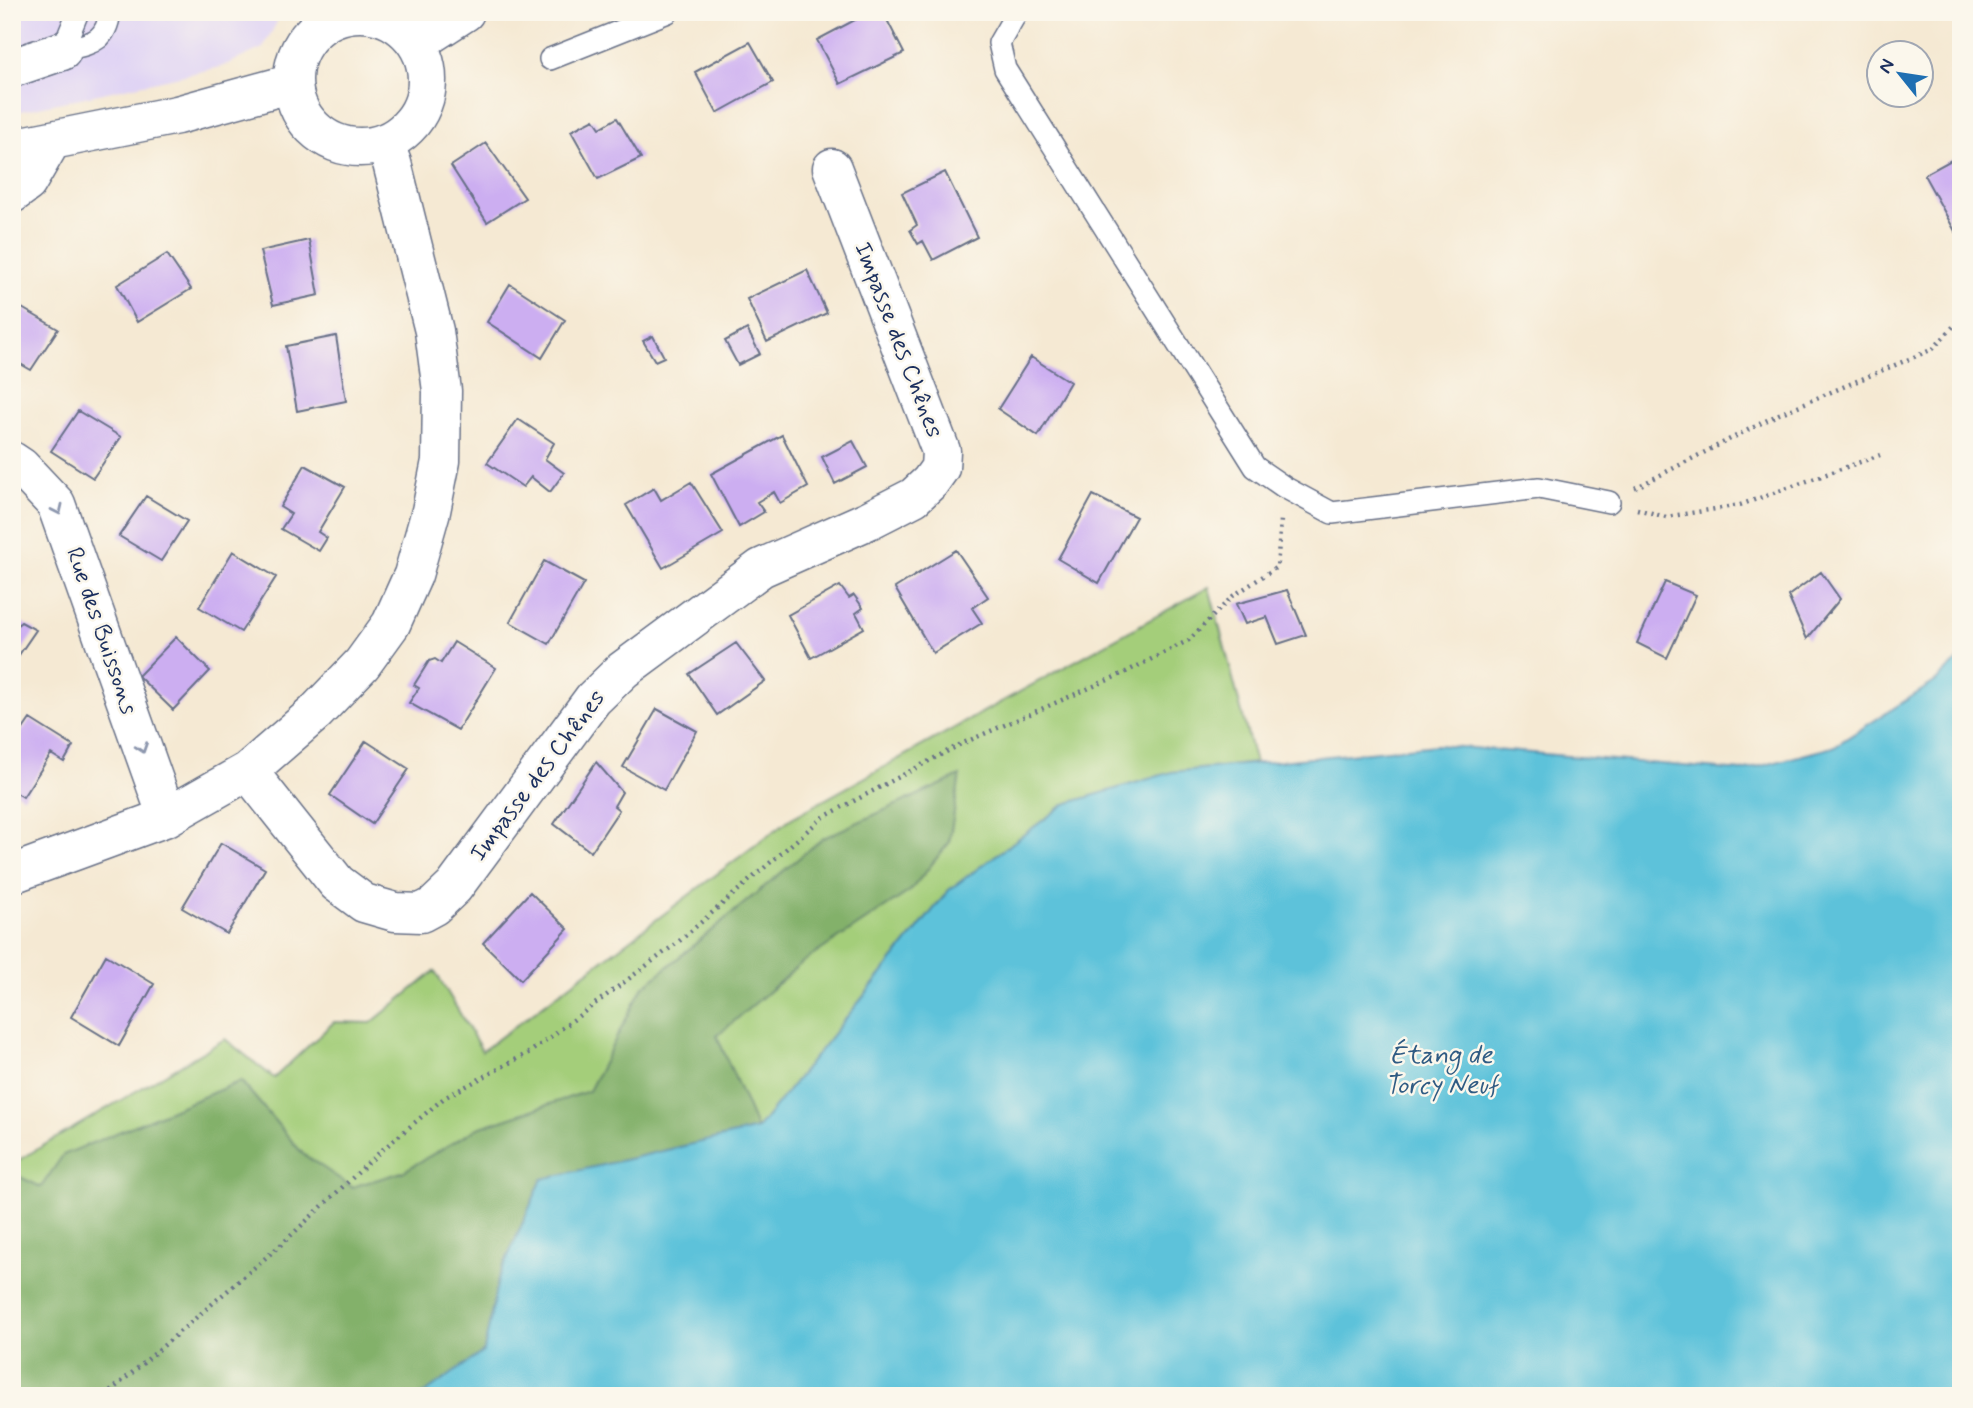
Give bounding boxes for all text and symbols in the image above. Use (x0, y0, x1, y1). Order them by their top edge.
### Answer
north arrow (1864, 38, 1934, 108)
text: N (1873, 55, 1901, 78)
street label: Impasse des Chênes (846, 238, 950, 442)
one-way arrow (50, 503, 63, 516)
street label: Rue des Buissons (58, 543, 144, 719)
street label: Impasse des Chênes (463, 684, 613, 868)
one-way arrow (134, 741, 148, 753)
water label: Étang de Torcy Neuf (1385, 1038, 1500, 1103)

